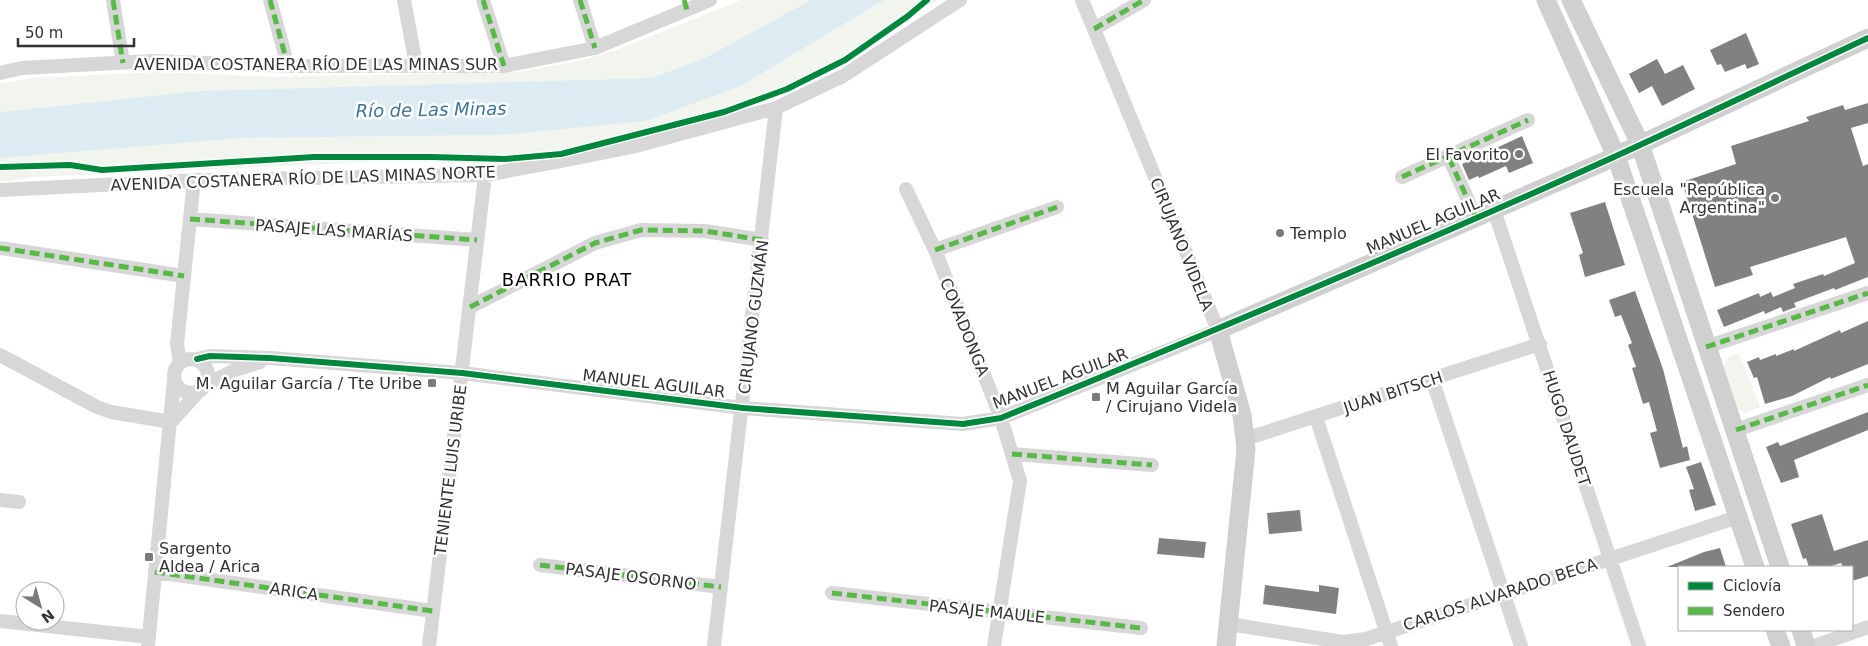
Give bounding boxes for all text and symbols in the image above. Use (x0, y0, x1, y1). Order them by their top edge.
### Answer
scale bar (18, 15, 134, 47)
text: 50 m (25, 24, 63, 42)
street label: AVENIDA COSTANERA RÍO DE LAS MINAS SUR (134, 55, 498, 74)
water label: Río de Las Minas (355, 98, 507, 121)
place label: El Favorito (1425, 145, 1509, 164)
marker: El Favorito (1513, 148, 1525, 160)
street label: AVENIDA COSTANERA RÍO DE LAS MINAS NORTE (110, 162, 496, 195)
street label: CIRUJANO VIDELA (1146, 175, 1217, 314)
place label: Escuela "República Argentina" (1613, 180, 1765, 217)
street label: MANUEL AGUILAR (1363, 185, 1503, 258)
marker: Escuela "República Argentina" (1769, 192, 1781, 204)
street label: PASAJE LAS MARÍAS (254, 216, 413, 245)
place label: Templo (1289, 224, 1347, 243)
marker: Templo (1274, 227, 1286, 239)
street label: CIRUJANO GUZMÁN (735, 239, 772, 395)
district label: BARRIO PRAT (502, 269, 632, 290)
street label: COVADONGA (936, 275, 993, 379)
street label: MANUEL AGUILAR (990, 344, 1131, 413)
street label: MANUEL AGUILAR (582, 365, 726, 402)
street label: JUAN BITSCH (1340, 367, 1445, 418)
street label: HUGO DAUDET (1539, 368, 1594, 489)
place label: M. Aguilar García / Tte Uribe (196, 374, 422, 393)
marker: M. Aguilar García / Tte Uribe (426, 377, 438, 389)
place label: M Aguilar García / Cirujano Videla (1106, 379, 1238, 416)
street label: TENIENTE LUIS URIBE (430, 384, 470, 558)
marker: M Aguilar García / Cirujano Videla (1090, 391, 1102, 403)
place label: Sargento Aldea / Arica (159, 539, 260, 576)
marker: Sargento Aldea / Arica (143, 551, 155, 563)
street label: CARLOS ALVARADO BECA (1401, 554, 1600, 635)
street label: PASAJE OSORNO (564, 559, 698, 594)
legend (1678, 566, 1853, 631)
text: Ciclovía (1723, 577, 1781, 595)
street label: ARICA (268, 579, 320, 604)
north arrow (15, 581, 65, 631)
street label: PASAJE MAULE (928, 596, 1046, 627)
text: Sendero (1723, 602, 1785, 620)
text: N (38, 606, 57, 626)

